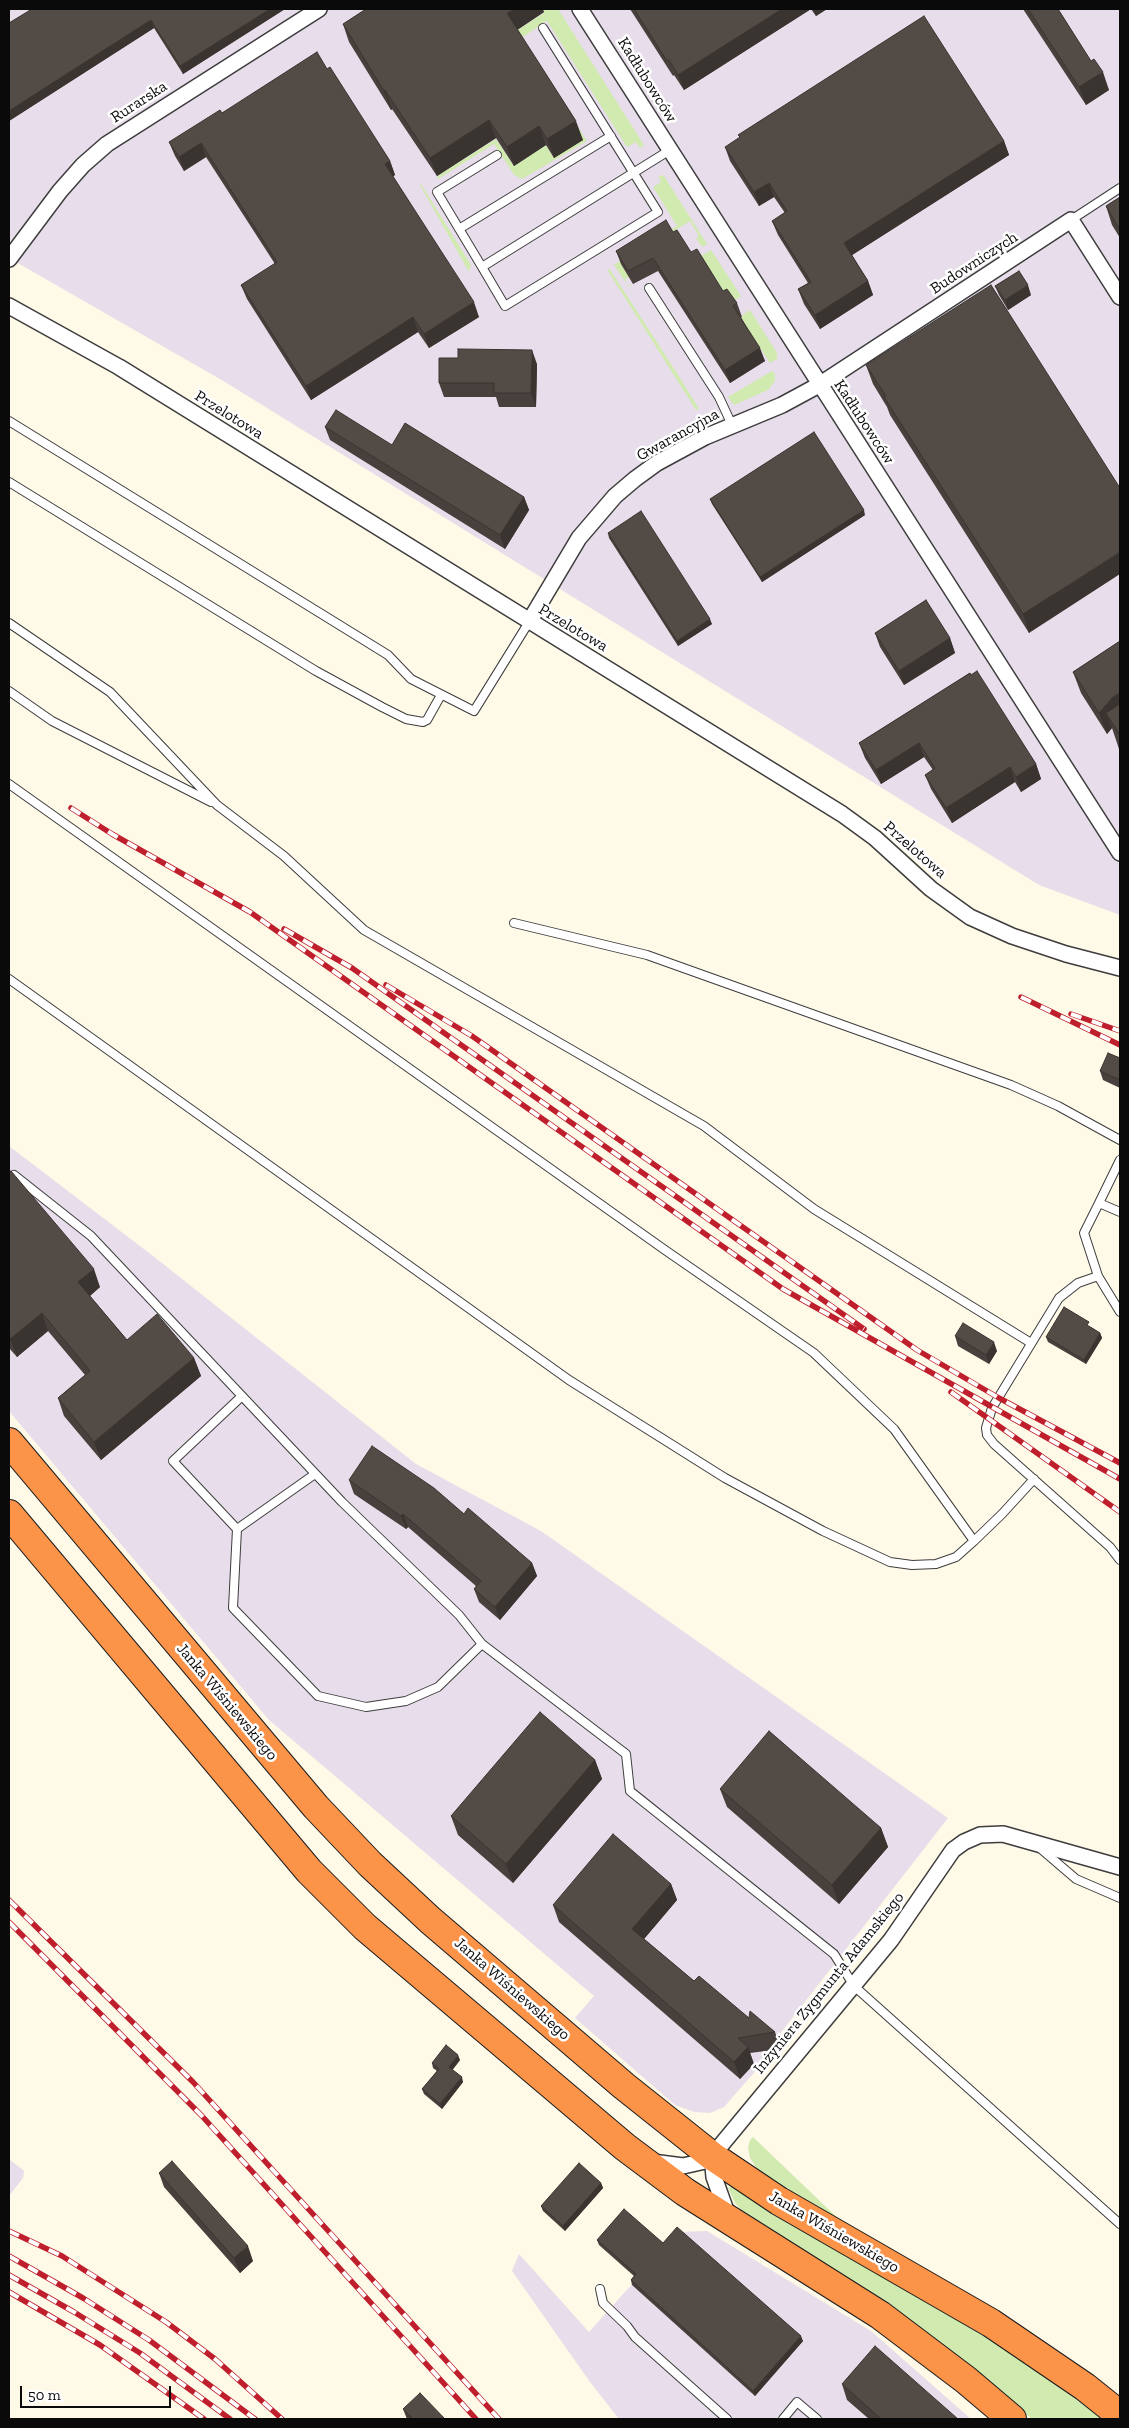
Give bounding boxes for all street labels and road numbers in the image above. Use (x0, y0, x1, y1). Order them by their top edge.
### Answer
street label: Kadłubowców (613, 34, 681, 126)
street label: Rurarska (107, 77, 171, 127)
street label: Budowniczych (927, 228, 1021, 298)
street label: Kadłubowców (830, 376, 898, 468)
street label: Przelotowa (191, 386, 267, 444)
street label: Gwarancyjna (633, 405, 723, 465)
street label: Przelotowa (535, 600, 611, 656)
street label: Przelotowa (880, 817, 950, 883)
street label: Janka Wiśniewskiego (172, 1640, 282, 1764)
street label: Inżyniera Zygmunta Adamskiego (750, 1888, 908, 2078)
street label: Janka Wiśniewskiego (450, 1934, 574, 2044)
street label: Janka Wiśniewskiego (766, 2187, 902, 2277)

